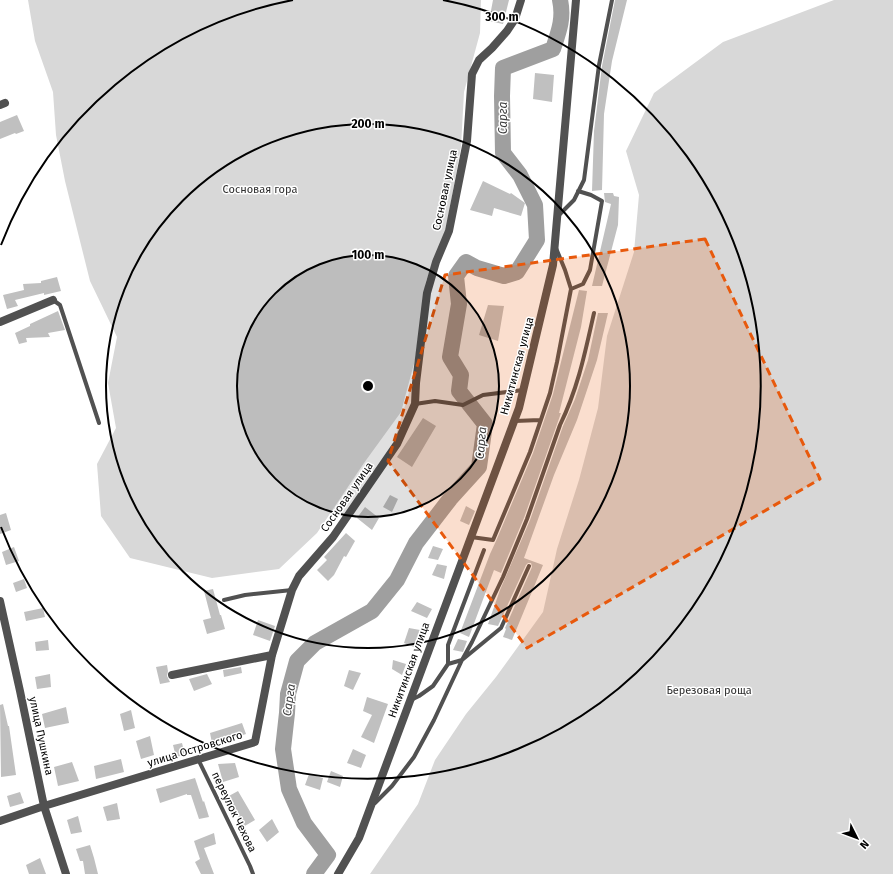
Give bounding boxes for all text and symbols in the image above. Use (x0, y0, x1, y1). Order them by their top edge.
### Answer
text: 300 m (484, 10, 519, 24)
water label: Сарга (496, 102, 510, 134)
text: 200 m (351, 117, 385, 131)
street label: Сосновая улица (430, 148, 460, 232)
park label: Сосновая гора (223, 183, 297, 196)
text: 100 m (352, 248, 384, 262)
street label: Никитинская улица (498, 316, 536, 416)
centre of rings (361, 379, 375, 393)
water label: Сарга (473, 426, 489, 460)
street label: Сосновая улица (318, 460, 376, 534)
street label: Никитинская улица (386, 620, 432, 720)
water label: Сарга (280, 683, 298, 717)
park label: Березовая роща (666, 684, 752, 697)
street label: улица Пушкина (26, 696, 56, 776)
street label: улица Островского (146, 728, 244, 770)
street label: переулок Чехова (209, 770, 259, 854)
north arrow (837, 818, 877, 858)
text: N (857, 837, 871, 851)

